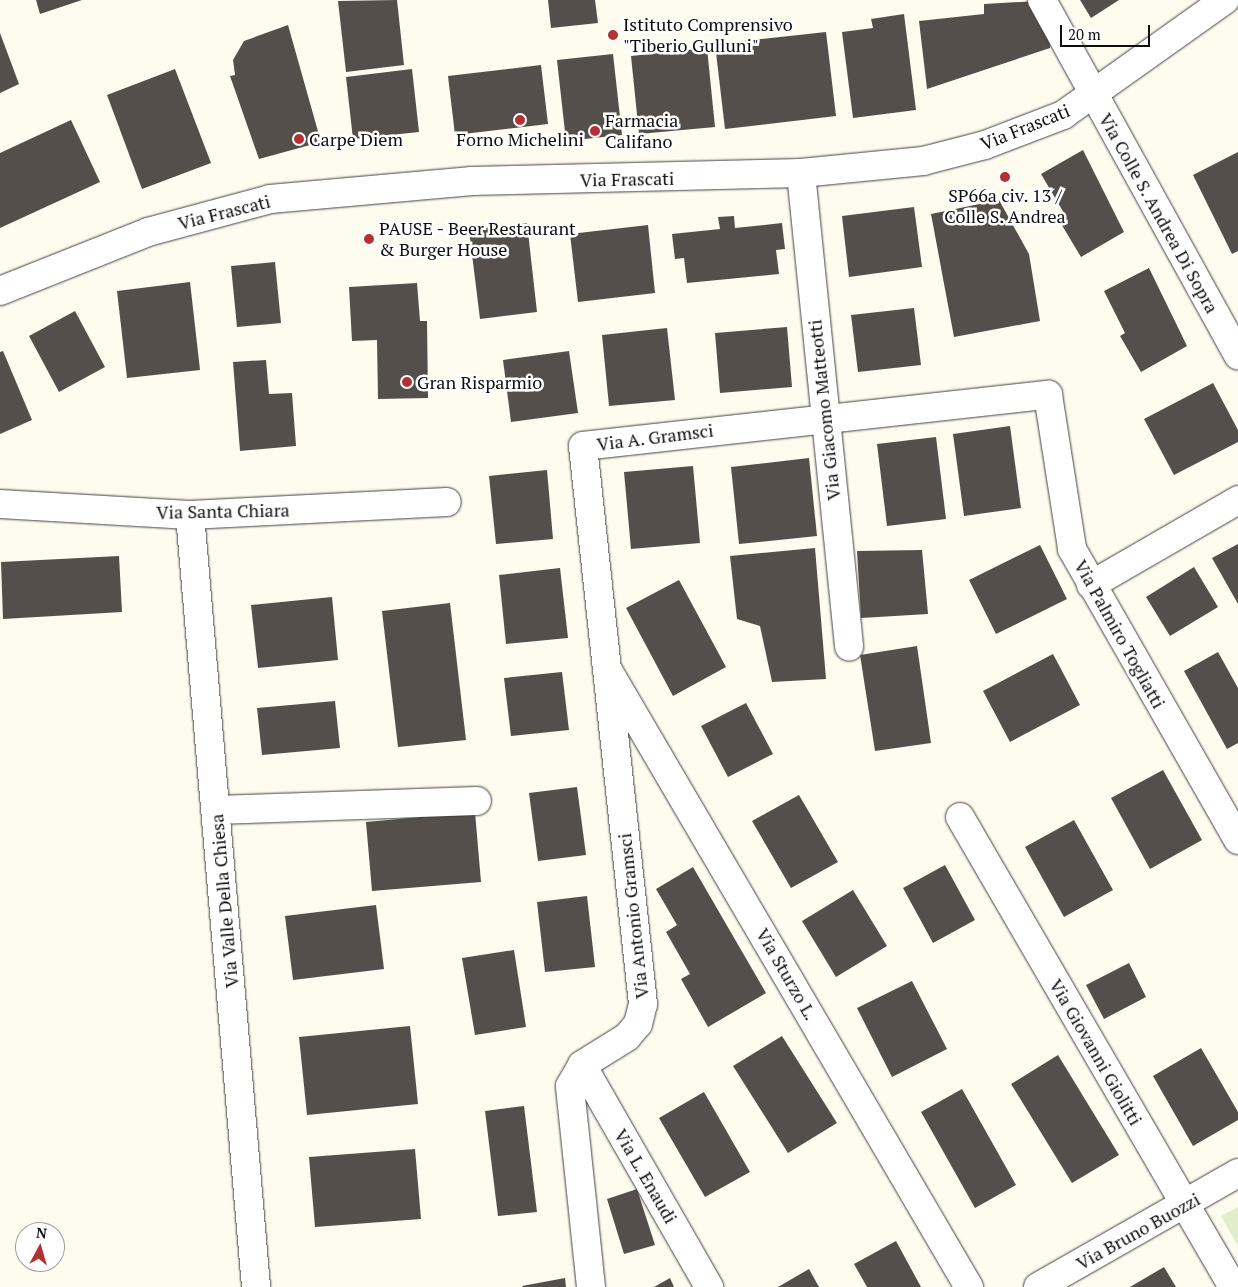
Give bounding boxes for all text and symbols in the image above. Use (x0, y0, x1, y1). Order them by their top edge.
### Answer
place label: Istituto Comprensivo "Tiberio Gulluni" (623, 14, 793, 56)
scale bar (1063, 15, 1153, 47)
text: 20 m (1068, 24, 1101, 44)
marker: Istituto Comprensivo "Tiberio Gulluni" (607, 29, 619, 41)
street label: Via Frascati (977, 99, 1073, 155)
street label: Via Colle S. Andrea Di Sopra (1095, 109, 1223, 317)
place label: Farmacia Califano (605, 110, 678, 152)
marker: Forno Michelini (514, 114, 526, 126)
marker: Farmacia Califano (589, 125, 601, 137)
place label: Carpe Diem (309, 128, 403, 150)
place label: Forno Michelini (456, 128, 584, 150)
marker: Carpe Diem (293, 133, 305, 145)
street label: Via Frascati (580, 167, 674, 191)
marker: SP66a civ. 13 / Colle S. Andrea (999, 171, 1011, 183)
place label: SP66a civ. 13 / Colle S. Andrea (944, 185, 1066, 228)
street label: Via Frascati (176, 190, 272, 234)
place label: PAUSE - Beer Restaurant & Burger House (379, 218, 577, 260)
marker: PAUSE - Beer Restaurant & Burger House (363, 233, 375, 245)
street label: Via Giacomo Matteotti (804, 319, 844, 501)
place label: Gran Risparmio (417, 371, 542, 393)
marker: Gran Risparmio (401, 376, 413, 388)
street label: Via A. Gramsci (595, 419, 715, 455)
street label: Via Santa Chiara (156, 499, 290, 523)
street label: Via Palmiro Togliatti (1070, 556, 1170, 712)
street label: Via Valle Della Chiesa (206, 813, 242, 989)
street label: Via Antonio Gramsci (614, 832, 652, 1000)
street label: Via Sturzo L. (752, 924, 822, 1024)
street label: Via Giovanni Giolitti (1045, 975, 1147, 1129)
street label: Via L. Enaudi (610, 1124, 682, 1228)
street label: Via Bruno Buozzi (1072, 1188, 1204, 1274)
north arrow (15, 1222, 65, 1272)
text: N (35, 1223, 48, 1243)

